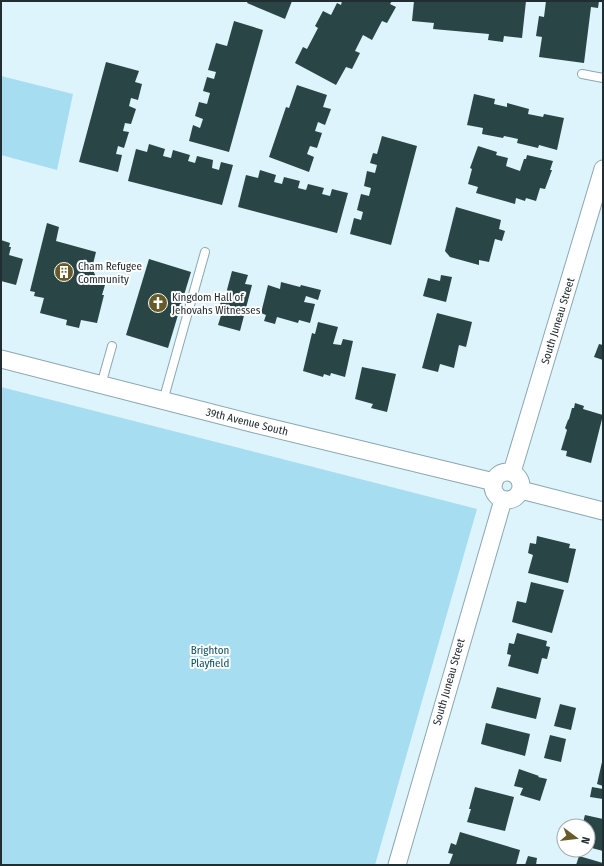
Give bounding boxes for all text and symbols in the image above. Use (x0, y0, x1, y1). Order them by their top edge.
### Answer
place label: Cham Refugee Community (78, 260, 142, 286)
building icon: Cham Refugee Community (53, 261, 75, 283)
street label: South Juneau Street (539, 276, 577, 366)
place label: Kingdom Hall of Jehovahs Witnesses (172, 291, 261, 317)
church icon: Kingdom Hall of Jehovahs Witnesses (147, 292, 169, 314)
street label: 39th Avenue South (205, 406, 289, 438)
street label: South Juneau Street (430, 637, 468, 727)
park label: Brighton Playfield (191, 644, 229, 670)
north arrow (556, 818, 596, 858)
text: N (578, 836, 592, 845)

